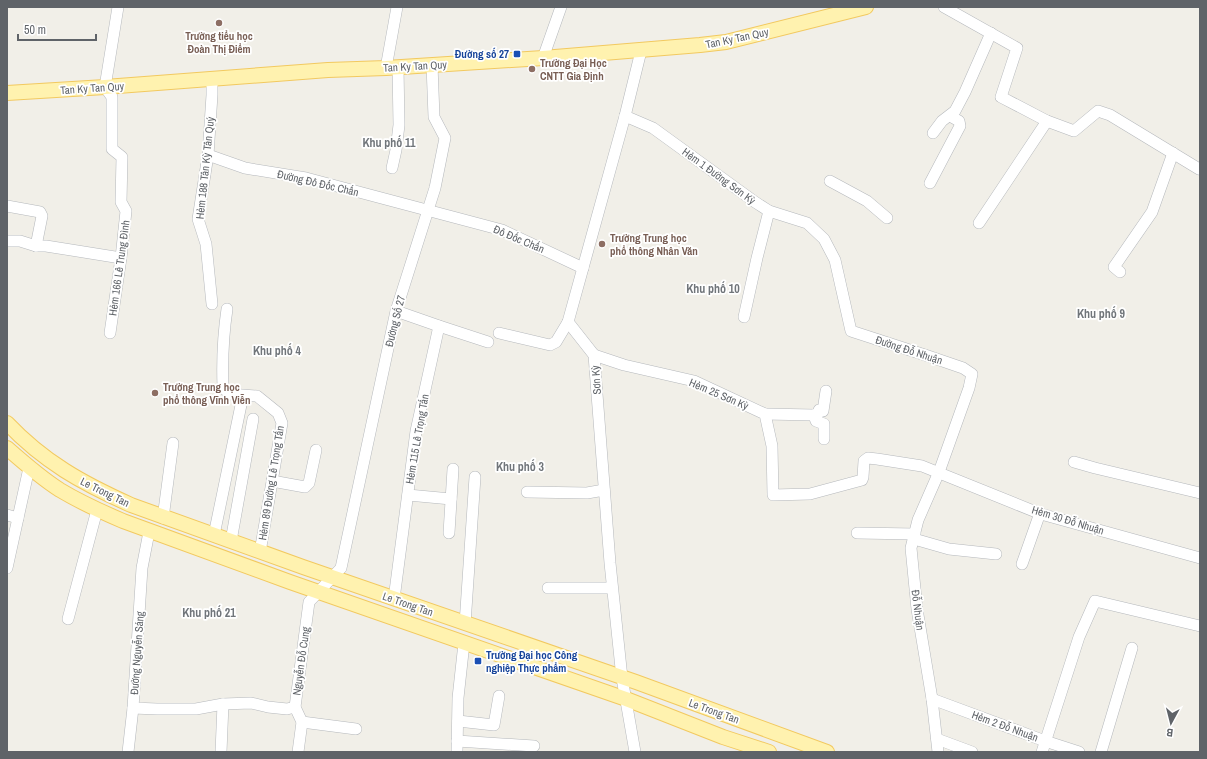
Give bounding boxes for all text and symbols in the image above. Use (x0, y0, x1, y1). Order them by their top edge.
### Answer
scale bar (18, 16, 96, 42)
marker: Trường tiểu học Đoàn Thị Điểm (214, 18, 224, 28)
text: 50 m (24, 22, 46, 38)
street label: Tan Ky Tan Quy (704, 24, 770, 51)
place label: Trường tiểu học Đoàn Thị Điểm (185, 29, 253, 56)
place label: Đường số 27 (455, 47, 509, 61)
marker: Đường số 27 (512, 49, 522, 59)
place label: Trường Đại Học CNTT Gia Định (540, 56, 607, 83)
street label: Tan Ky Tan Quy (383, 57, 448, 75)
marker: Trường Đại Học CNTT Gia Định (527, 64, 537, 74)
street label: Tan Ky Tan Quy (60, 79, 125, 97)
street label: Hẻm 188 Tân Kỳ Tân Quý (193, 116, 217, 220)
district label: Khu phố 11 (362, 135, 416, 151)
street label: Hẻm 1 Đường Sơn Kỳ (680, 145, 759, 208)
street label: Đường Đô Đốc Chấn (276, 167, 360, 199)
street label: Hẻm 166 Lê Trung Đình (105, 219, 133, 317)
street label: Đô Đốc Chấn (491, 222, 547, 256)
place label: Trường Trung học phổ thông Nhân Văn (610, 231, 698, 258)
marker: Trường Trung học phổ thông Nhân Văn (597, 239, 607, 249)
district label: Khu phố 10 (686, 281, 740, 297)
street label: Đường Số 27 (382, 294, 408, 348)
district label: Khu phố 9 (1077, 306, 1126, 322)
street label: Đường Đỗ Nhuận (874, 333, 944, 367)
district label: Khu phố 4 (253, 343, 302, 359)
street label: Sơn Kỳ (588, 365, 604, 395)
street label: Hẻm 25 Sơn Kỳ (687, 375, 751, 413)
place label: Trường Trung học phổ thông Vĩnh Viễn (163, 380, 250, 407)
marker: Trường Trung học phổ thông Vĩnh Viễn (150, 388, 160, 398)
street label: Hẻm 115 Lê Trọng Tấn (402, 393, 432, 485)
street label: Hẻm 89 Đường Lê Trọng Tấn (255, 425, 287, 541)
district label: Khu phố 3 (496, 459, 545, 475)
street label: Le Trong Tan (78, 474, 132, 510)
street label: Hẻm 30 Đỗ Nhuận (1030, 502, 1106, 538)
street label: Le Trong Tan (381, 589, 435, 619)
street label: Đỗ Nhuận (909, 589, 927, 631)
district label: Khu phố 21 (182, 605, 236, 621)
street label: Đường Nguyễn Sáng (127, 611, 147, 695)
street label: Nguyễn Đỗ Cung (289, 626, 313, 696)
place label: Trường Đại học Công nghiệp Thực phẩm (486, 648, 578, 675)
marker: Trường Đại học Công nghiệp Thực phẩm (473, 656, 483, 666)
street label: Le Trong Tan (687, 695, 741, 727)
north arrow (1151, 703, 1191, 743)
street label: Hẻm 2 Đỗ Nhuận (970, 708, 1040, 744)
text: B (1165, 726, 1174, 740)

